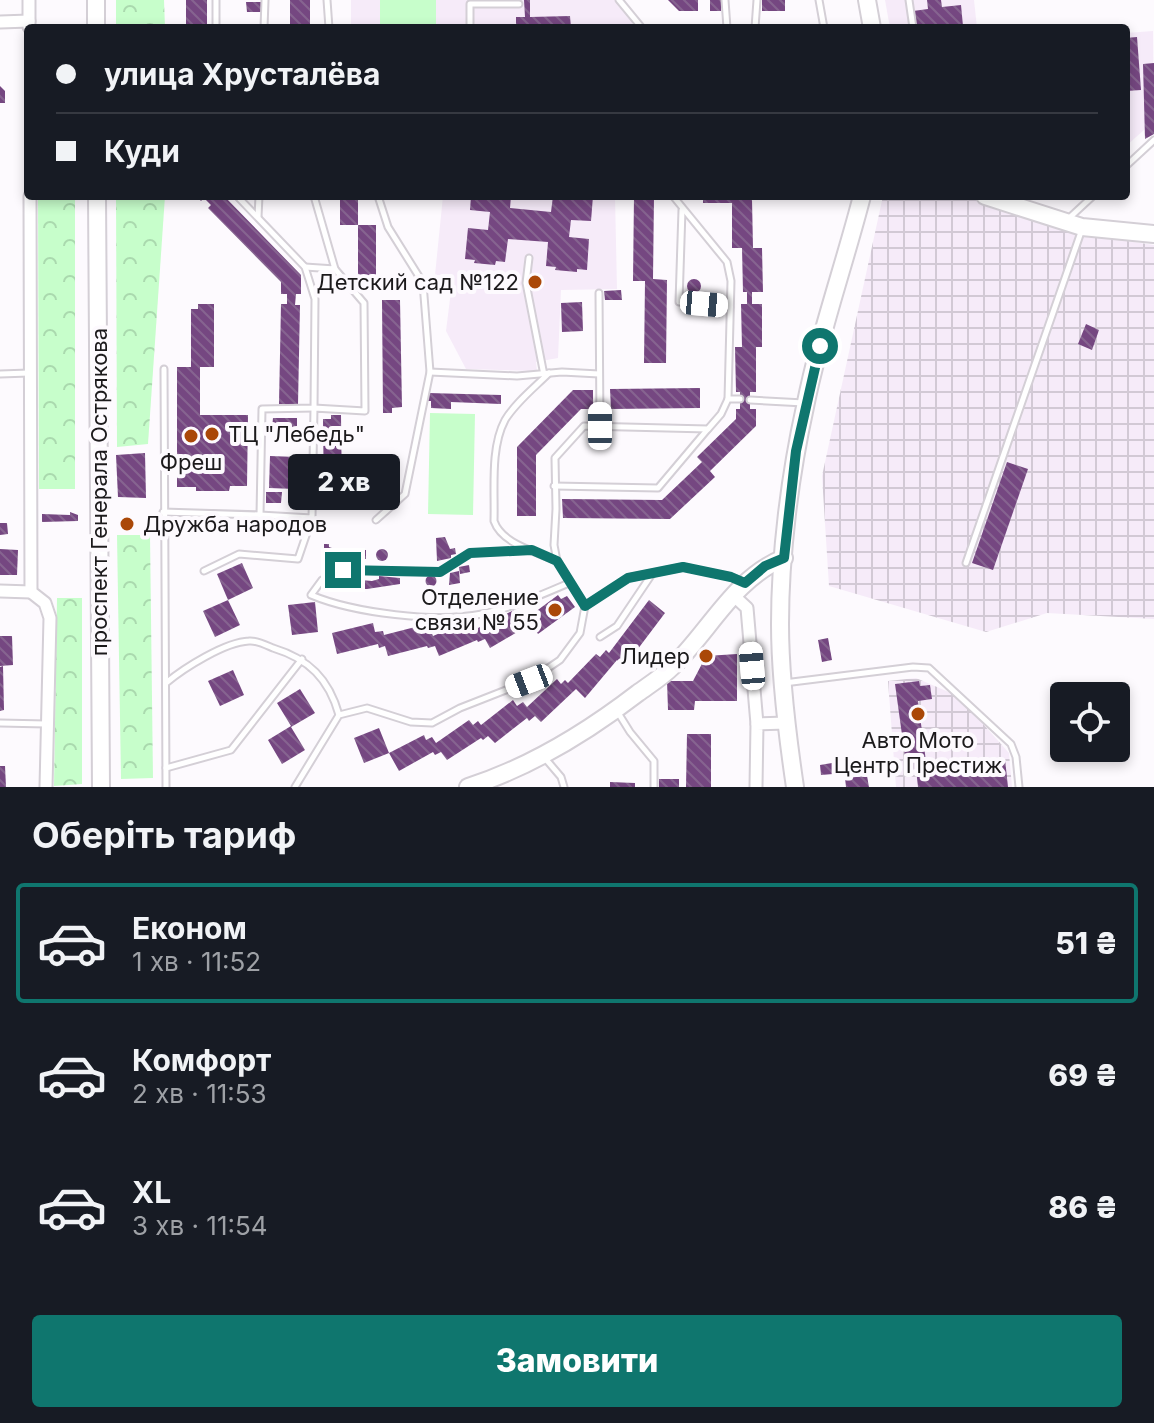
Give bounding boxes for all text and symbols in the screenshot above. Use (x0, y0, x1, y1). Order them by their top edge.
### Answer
text: улица Хрусталёва (104, 56, 380, 92)
text: Куди (104, 133, 180, 169)
place label: Детский сад №122 (317, 269, 519, 295)
marker: Детский сад №122 (526, 273, 544, 291)
car (679, 290, 729, 318)
street label: проспект Генерала Острякова (86, 328, 112, 656)
route start (802, 328, 838, 364)
car (588, 402, 612, 450)
place label: ТЦ "Лебедь" (228, 421, 365, 447)
marker: ТЦ "Лебедь" (203, 425, 221, 443)
marker: Фреш (182, 427, 200, 445)
place label: Фреш (160, 449, 222, 475)
callout: 2 хв (287, 454, 399, 510)
text: 2 хв (318, 466, 370, 497)
place label: Дружба народов (143, 511, 327, 537)
marker: Дружба народов (118, 515, 136, 533)
route end (325, 552, 361, 588)
place label: Отделение связи № 55 (415, 584, 539, 635)
marker: Отделение связи № 55 (546, 601, 564, 619)
car (738, 641, 766, 691)
place label: Лидер (620, 643, 690, 669)
marker: Лидер (697, 647, 715, 665)
car (502, 661, 556, 701)
map controls (1050, 682, 1130, 762)
button: locate (1050, 682, 1130, 762)
marker: Авто Мото Центр Престиж (909, 705, 927, 723)
place label: Авто Мото Центр Престиж (834, 727, 1002, 778)
text: Оберіть тариф (32, 813, 296, 857)
icon: car (36, 907, 108, 979)
text: Економ (132, 910, 247, 946)
text: 51 ₴ (1055, 925, 1118, 961)
text: 1 хв · 11:52 (132, 946, 261, 977)
icon: car (36, 1039, 108, 1111)
text: Комфорт (132, 1042, 271, 1078)
text: 69 ₴ (1048, 1057, 1118, 1093)
text: 2 хв · 11:53 (132, 1078, 267, 1109)
icon: car (36, 1171, 108, 1243)
text: XL (132, 1174, 171, 1210)
text: 86 ₴ (1048, 1189, 1118, 1225)
text: 3 хв · 11:54 (132, 1210, 268, 1241)
button: Замовити (32, 1315, 1122, 1407)

